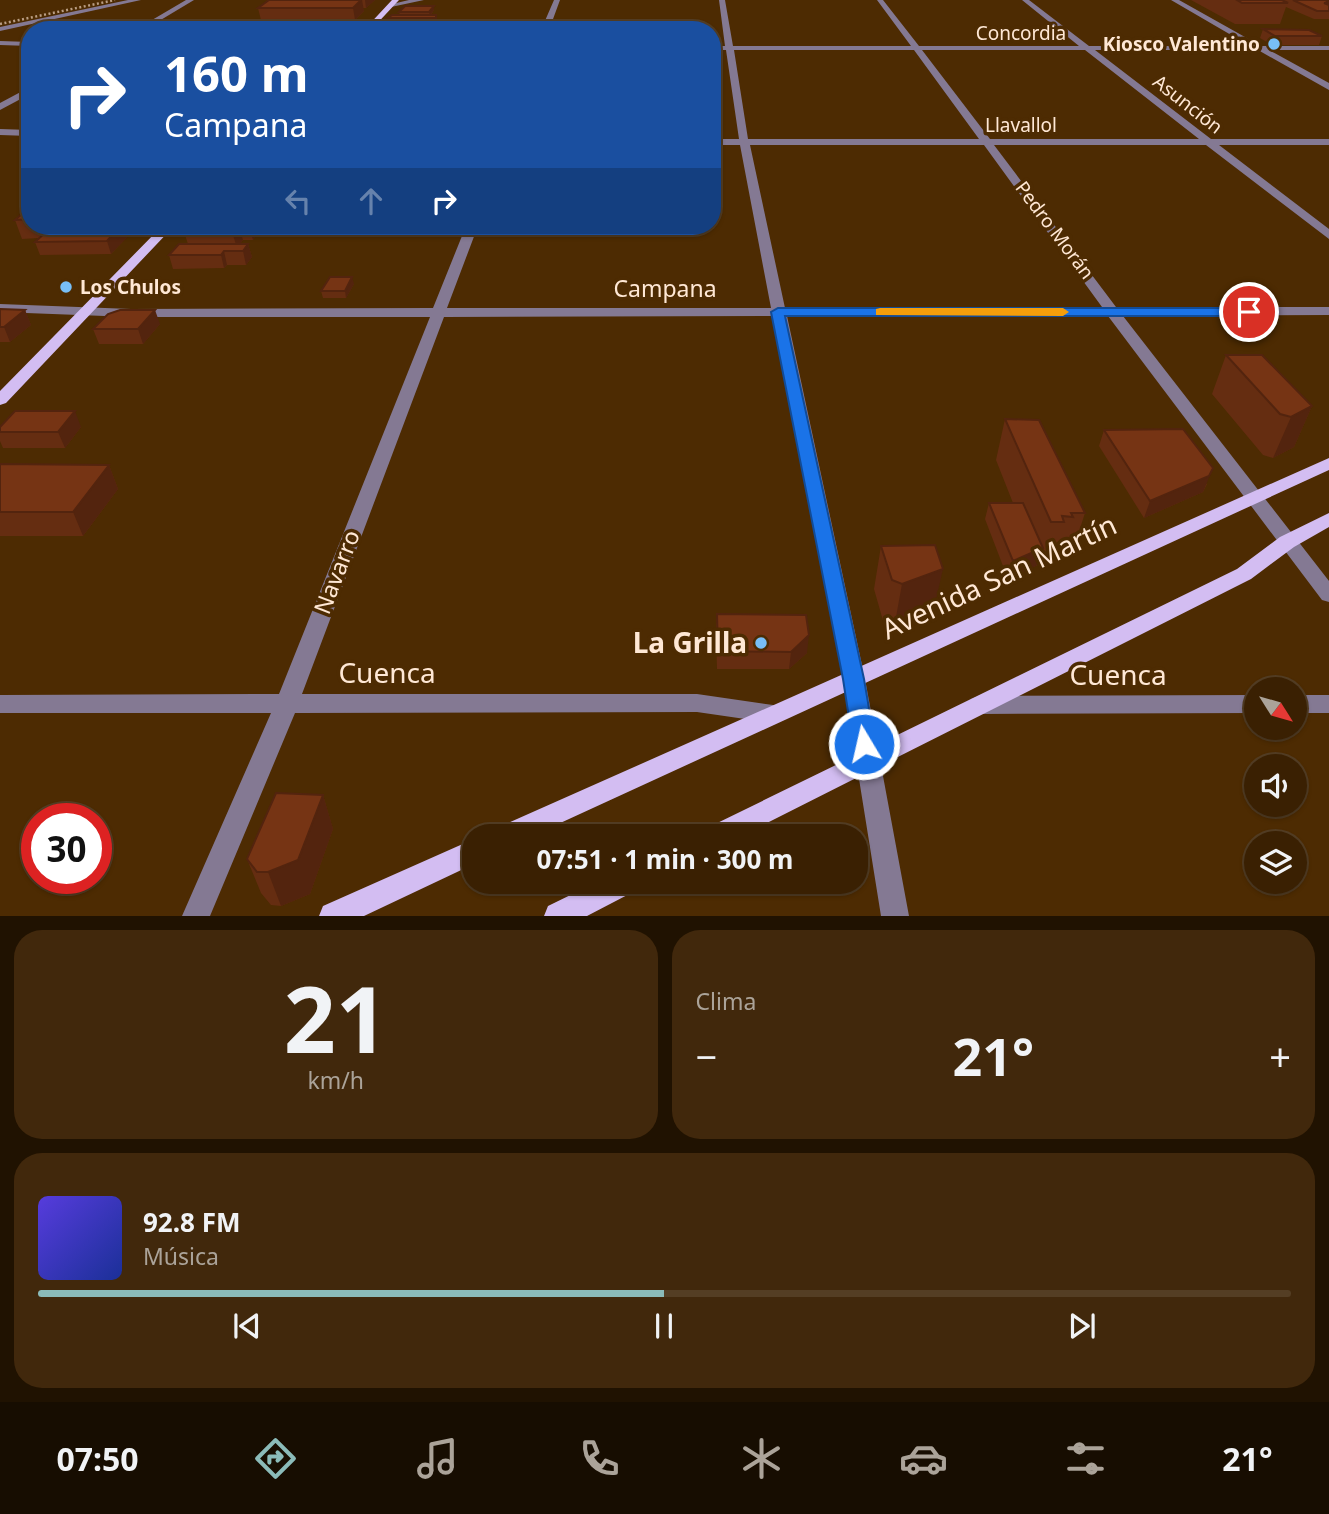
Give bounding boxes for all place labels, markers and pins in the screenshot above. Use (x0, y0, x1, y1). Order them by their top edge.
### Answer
place label: Kiosco Valentino (1103, 31, 1260, 57)
marker: Kiosco Valentino (1266, 36, 1282, 52)
place label: Los Chulos (80, 274, 181, 300)
marker: Los Chulos (58, 279, 74, 295)
pin (1219, 282, 1279, 342)
place label: La Grilla (633, 623, 747, 661)
marker: La Grilla (753, 635, 769, 651)

